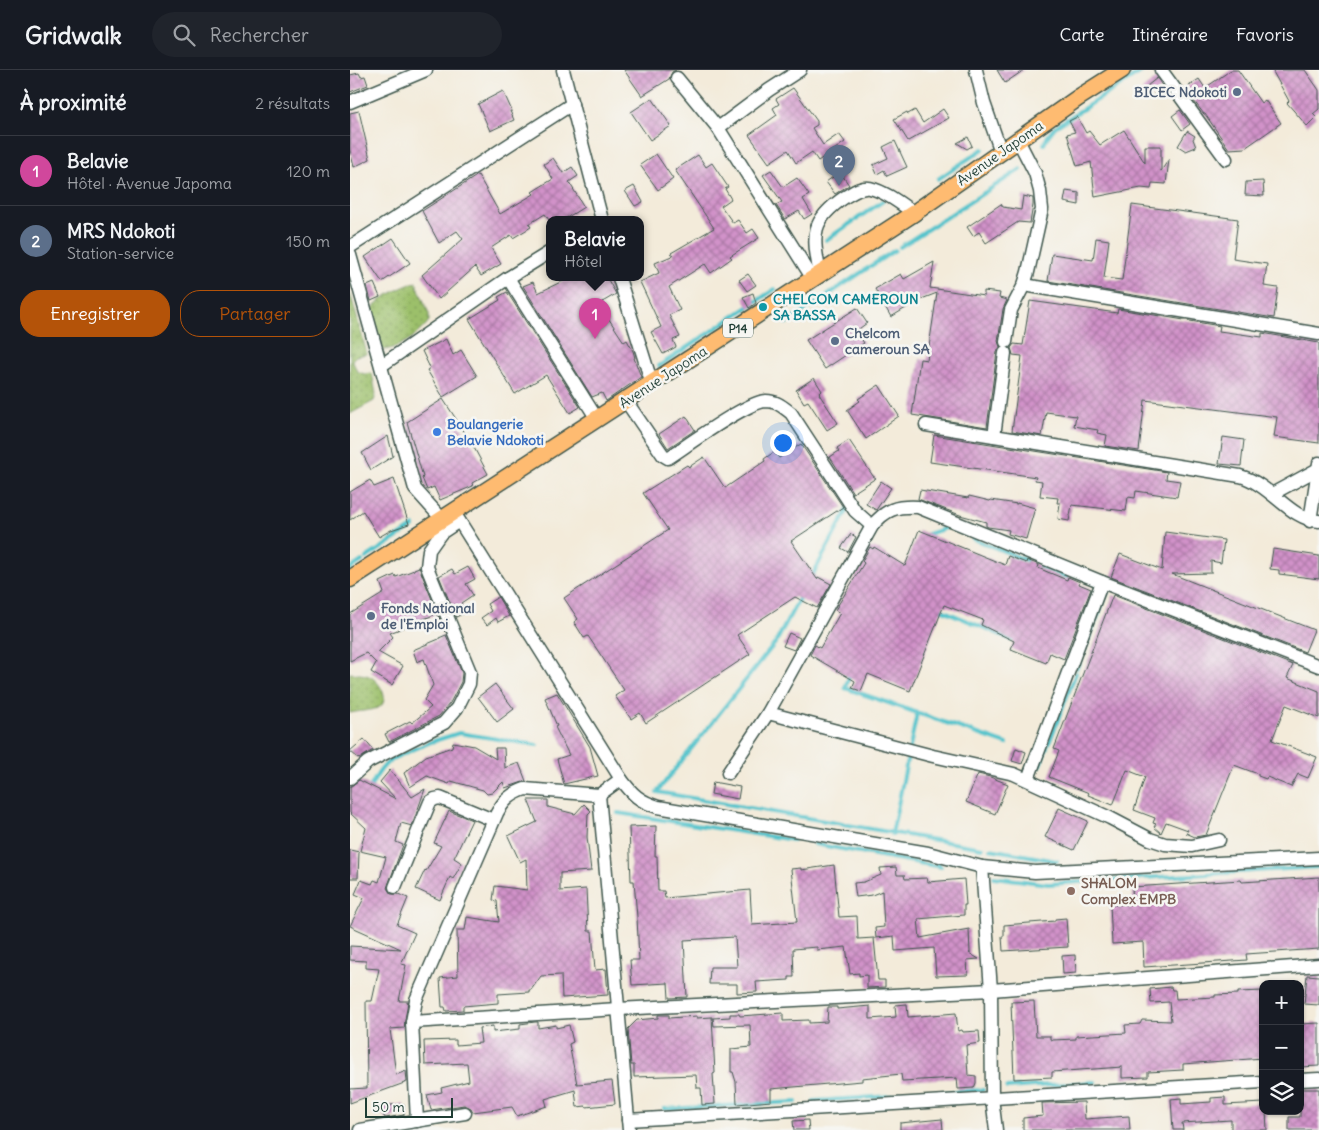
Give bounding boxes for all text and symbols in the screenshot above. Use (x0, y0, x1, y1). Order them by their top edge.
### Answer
search box (152, 12, 502, 57)
text: Gridwalk (25, 20, 122, 50)
icon: search (170, 21, 198, 49)
text: Rechercher (210, 23, 309, 47)
text: Carte (1059, 23, 1104, 46)
text: Itinéraire (1132, 23, 1208, 46)
text: Favoris (1236, 23, 1294, 46)
place label: BICEC Ndokoti (1134, 83, 1227, 101)
marker: BICEC Ndokoti (1231, 86, 1243, 98)
text: À proximité (20, 89, 127, 116)
text: 2 résultats (255, 93, 330, 113)
street label: Avenue Japoma (953, 117, 1047, 189)
pin: 2 (823, 145, 855, 186)
text: Belavie (67, 149, 129, 173)
text: 1 (33, 161, 39, 181)
text: 120 m (287, 161, 330, 181)
text: Hôtel · Avenue Japoma (67, 173, 232, 193)
popup (546, 216, 644, 281)
text: MRS Ndokoti (67, 219, 175, 243)
text: Belavie (564, 227, 626, 251)
text: 2 (32, 231, 40, 251)
text: 150 m (286, 231, 330, 251)
text: Station-service (67, 243, 174, 263)
text: Hôtel (564, 251, 602, 271)
button: Enregistrer (20, 290, 170, 337)
button: Partager (180, 290, 330, 337)
place label: CHELCOM CAMEROUN SA BASSA (773, 290, 919, 324)
pin: 1 (579, 298, 611, 339)
marker: CHELCOM CAMEROUN SA BASSA (757, 301, 769, 313)
road number: P14 (723, 318, 753, 338)
place label: Chelcom cameroun SA (845, 324, 930, 358)
marker: Chelcom cameroun SA (829, 335, 841, 347)
street label: Avenue Japoma (616, 342, 710, 412)
place label: Boulangerie Belavie Ndokoti (447, 415, 544, 449)
marker: Boulangerie Belavie Ndokoti (431, 426, 443, 438)
your location (770, 430, 796, 456)
place label: Fonds National de l'Emploi (381, 599, 475, 633)
marker: Fonds National de l'Emploi (365, 610, 377, 622)
place label: SHALOM Complex EMPB (1081, 874, 1176, 908)
marker: SHALOM Complex EMPB (1065, 885, 1077, 897)
map controls (1259, 980, 1304, 1115)
button: + (1259, 980, 1304, 1025)
button: − (1259, 1025, 1304, 1070)
button: layers (1259, 1070, 1304, 1115)
scale bar (365, 1095, 452, 1118)
text: 50 m (372, 1098, 405, 1116)

